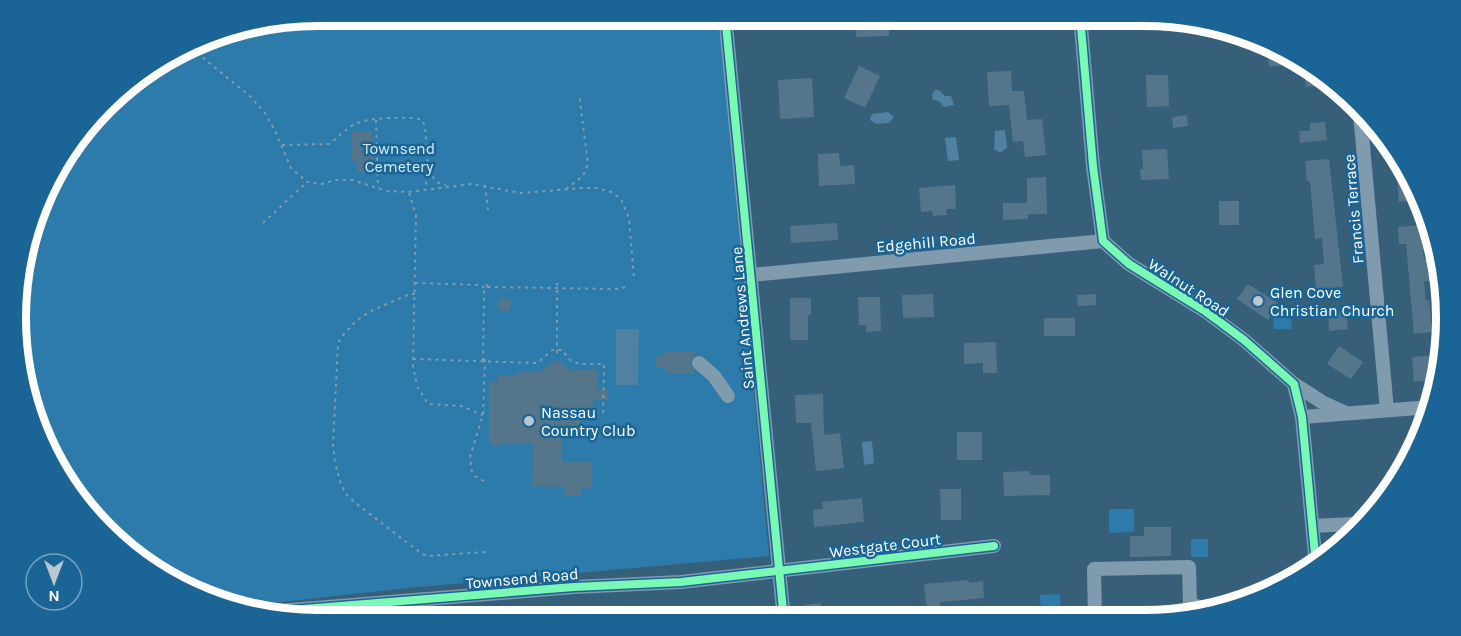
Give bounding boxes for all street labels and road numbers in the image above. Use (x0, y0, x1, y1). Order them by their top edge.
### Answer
street label: Francis Terrace (1339, 153, 1368, 264)
street label: Edgehill Road (876, 229, 977, 256)
street label: Saint Andrews Lane (727, 246, 758, 390)
street label: Walnut Road (1145, 254, 1233, 321)
street label: Westgate Court (828, 529, 942, 562)
street label: Townsend Road (465, 564, 579, 593)

